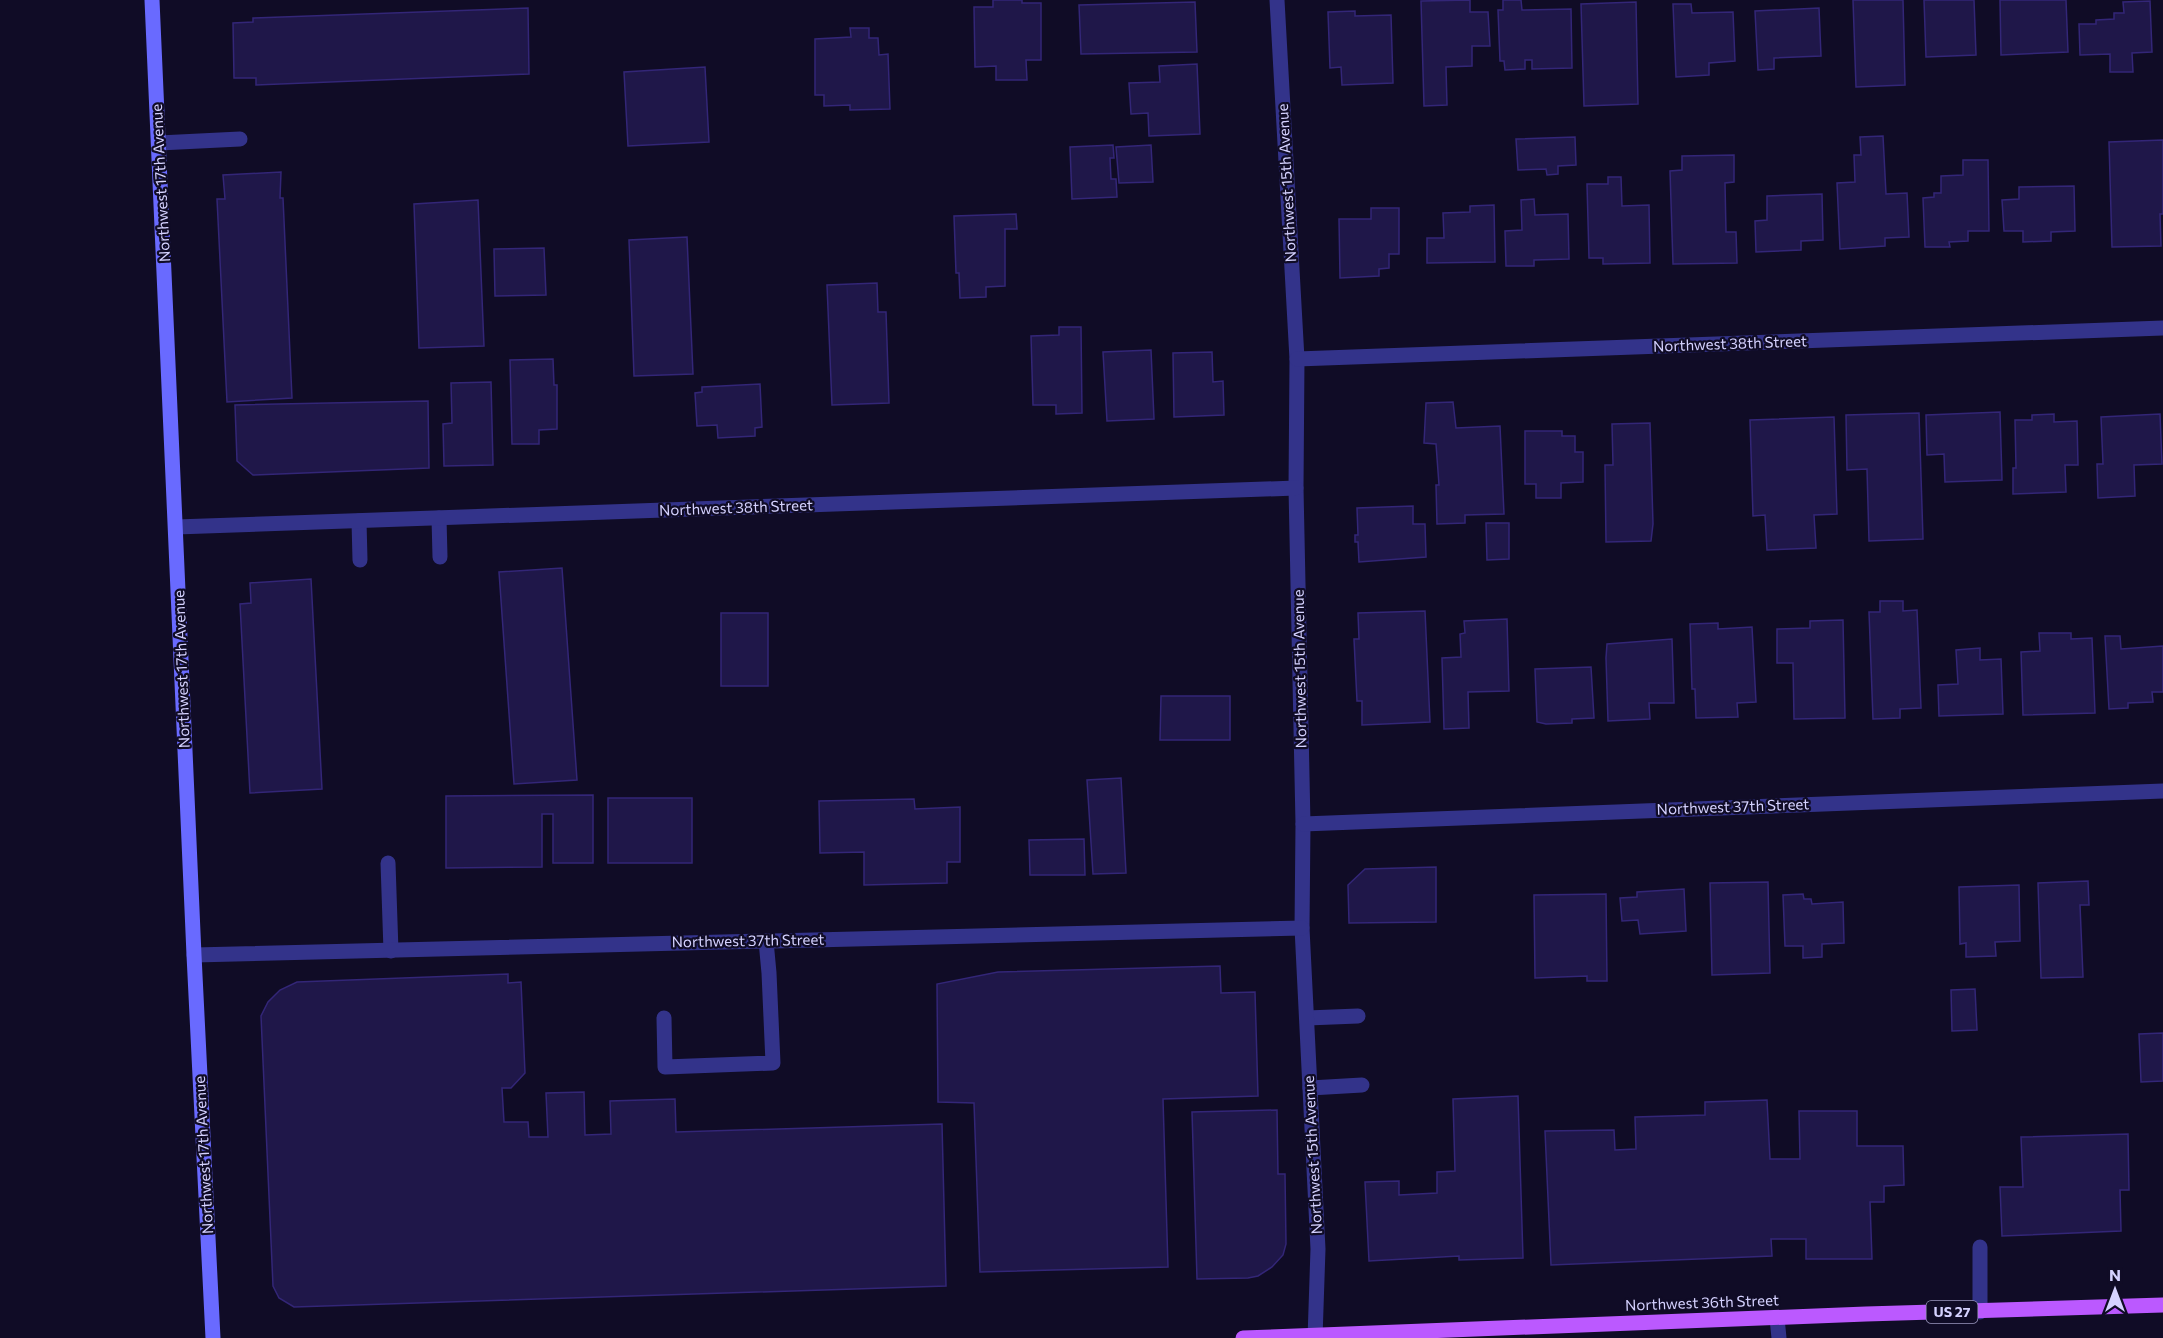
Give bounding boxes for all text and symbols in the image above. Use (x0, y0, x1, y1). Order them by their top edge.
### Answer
street label: Northwest 17th Avenue (147, 103, 173, 263)
street label: Northwest 15th Avenue (1273, 103, 1299, 263)
street label: Northwest 38th Street (1653, 331, 1807, 355)
street label: Northwest 38th Street (659, 495, 813, 519)
street label: Northwest 15th Avenue (1289, 589, 1309, 749)
street label: Northwest 17th Avenue (169, 590, 193, 748)
street label: Northwest 37th Street (1656, 794, 1810, 818)
street label: Northwest 37th Street (671, 930, 824, 950)
street label: Northwest 17th Avenue (190, 1075, 216, 1235)
street label: Northwest 15th Avenue (1299, 1075, 1325, 1235)
north arrow (2085, 1260, 2145, 1320)
text: N (2109, 1265, 2121, 1284)
street label: Northwest 36th Street (1625, 1290, 1779, 1314)
road number: US 27 (1926, 1301, 1978, 1323)

